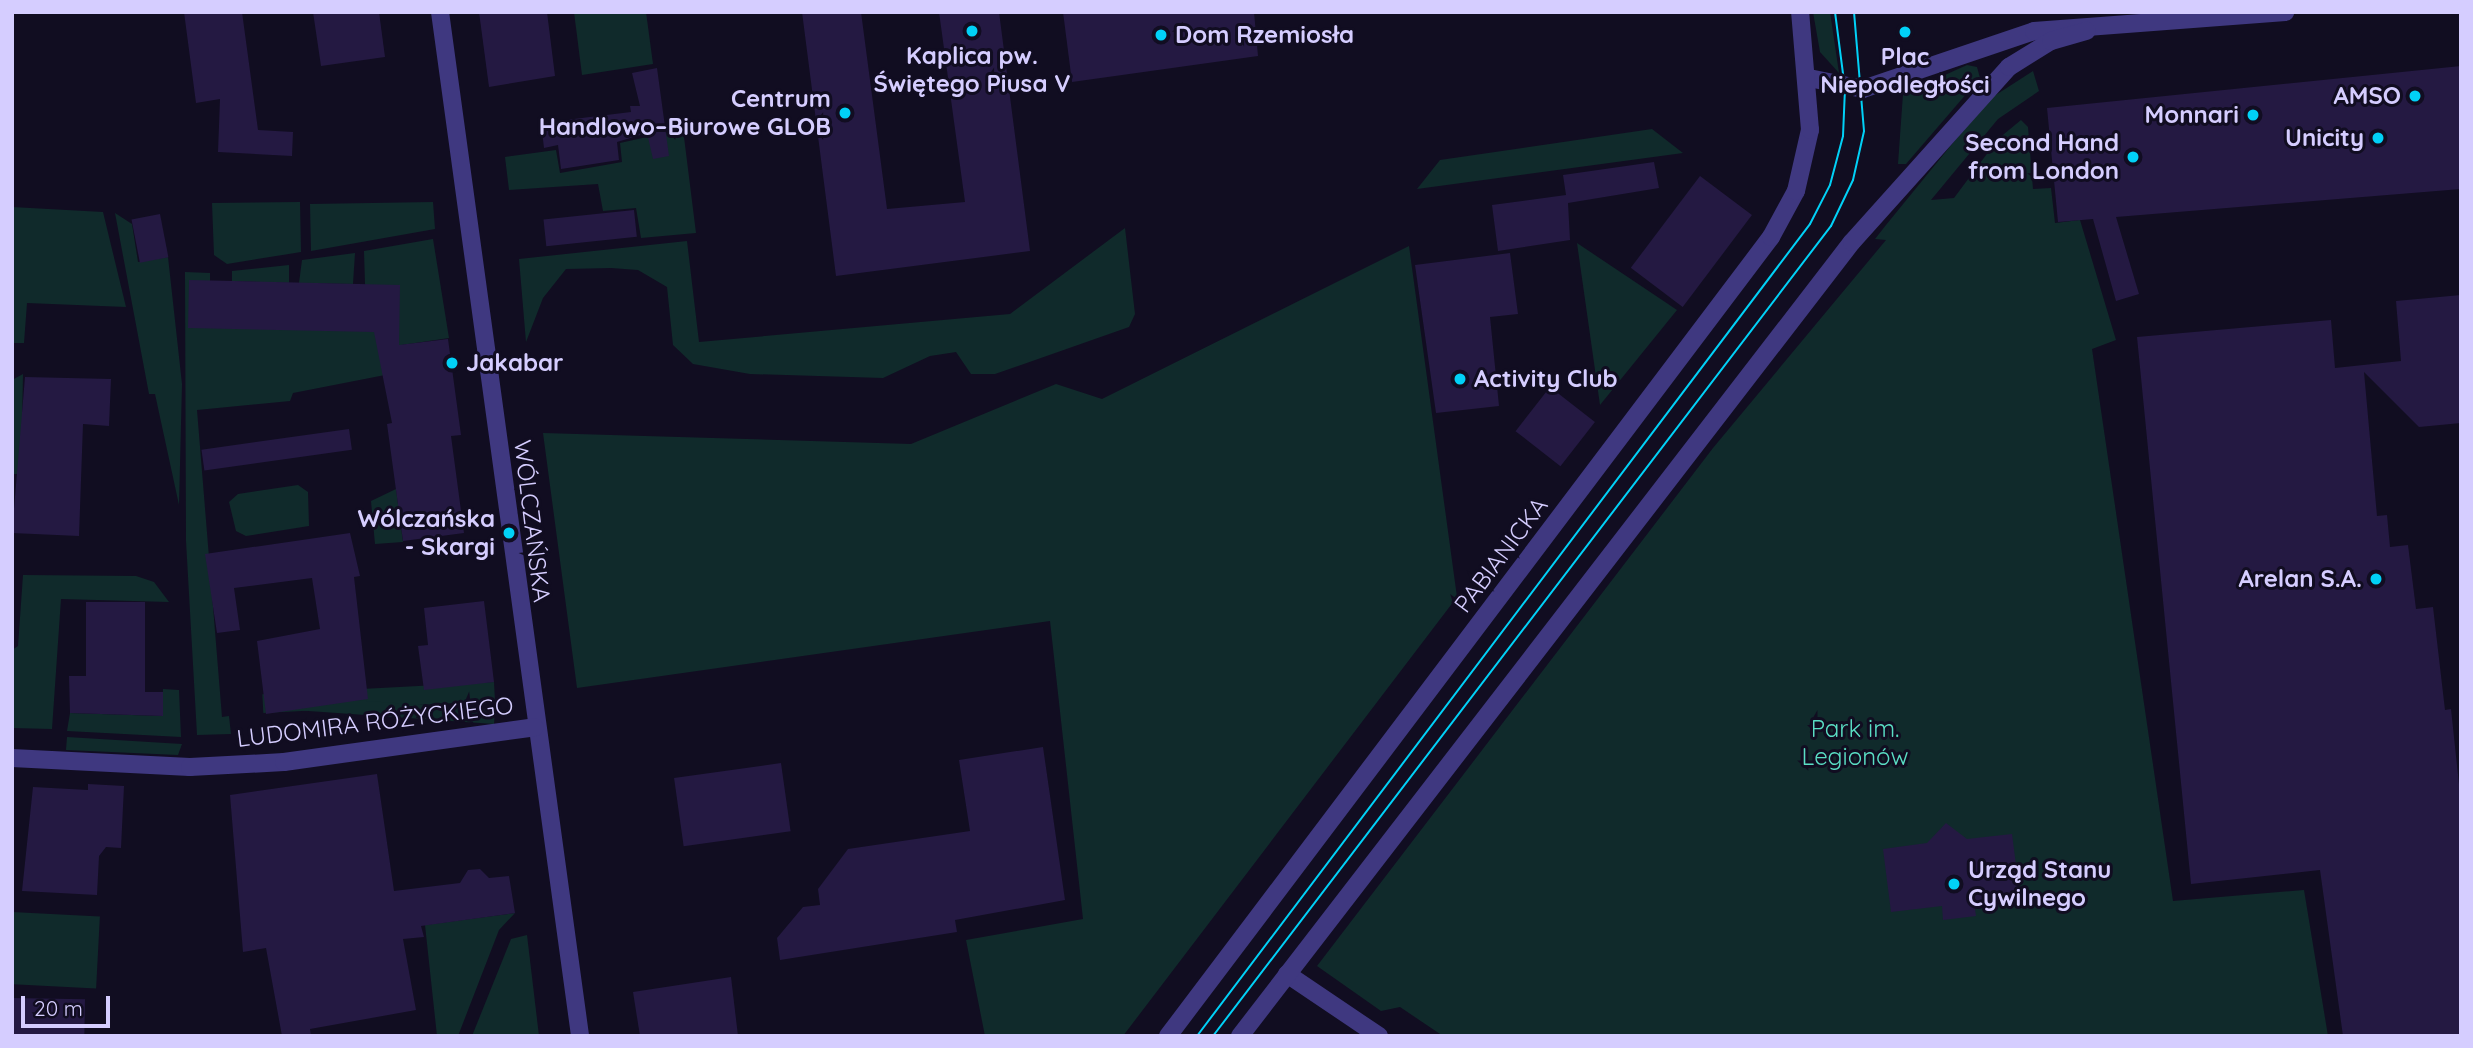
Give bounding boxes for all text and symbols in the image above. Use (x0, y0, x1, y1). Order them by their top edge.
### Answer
place label: Dom Rzemiosła (1175, 21, 1354, 49)
marker: Kaplica pw. Świętego Piusa V (964, 23, 980, 39)
marker: Plac Niepodległości (1897, 24, 1913, 40)
marker: Dom Rzemiosła (1153, 27, 1169, 43)
place label: Kaplica pw. Świętego Piusa V (874, 42, 1070, 98)
place label: Plac Niepodległości (1820, 43, 1990, 99)
place label: AMSO (2333, 82, 2401, 110)
place label: Centrum Handlowo–Biurowe GLOB (539, 85, 831, 141)
marker: AMSO (2407, 88, 2423, 104)
place label: Monnari (2145, 101, 2239, 129)
marker: Centrum Handlowo–Biurowe GLOB (837, 105, 853, 121)
marker: Monnari (2245, 107, 2261, 123)
place label: Unicity (2285, 124, 2364, 152)
place label: Second Hand from London (1965, 129, 2119, 185)
marker: Unicity (2370, 130, 2386, 146)
marker: Second Hand from London (2125, 149, 2141, 165)
place label: Jakabar (466, 349, 564, 377)
marker: Jakabar (444, 355, 460, 371)
place label: Activity Club (1474, 365, 1618, 393)
marker: Activity Club (1452, 371, 1468, 387)
street label: WÓLCZAŃSKA (508, 438, 556, 604)
street label: PABIANICKA (1448, 492, 1554, 618)
place label: Wólczańska - Skargi (357, 505, 495, 561)
marker: Wólczańska - Skargi (501, 525, 517, 541)
place label: Arelan S.A. (2238, 565, 2362, 593)
marker: Arelan S.A. (2368, 571, 2384, 587)
street label: LUDOMIRA RÓŻYCKIEGO (235, 691, 515, 753)
park label: Park im. Legionów (1801, 715, 1909, 771)
place label: Urząd Stanu Cywilnego (1968, 856, 2111, 912)
marker: Urząd Stanu Cywilnego (1946, 876, 1962, 892)
scale bar (24, 982, 114, 1026)
text: 20 m (34, 995, 83, 1021)

